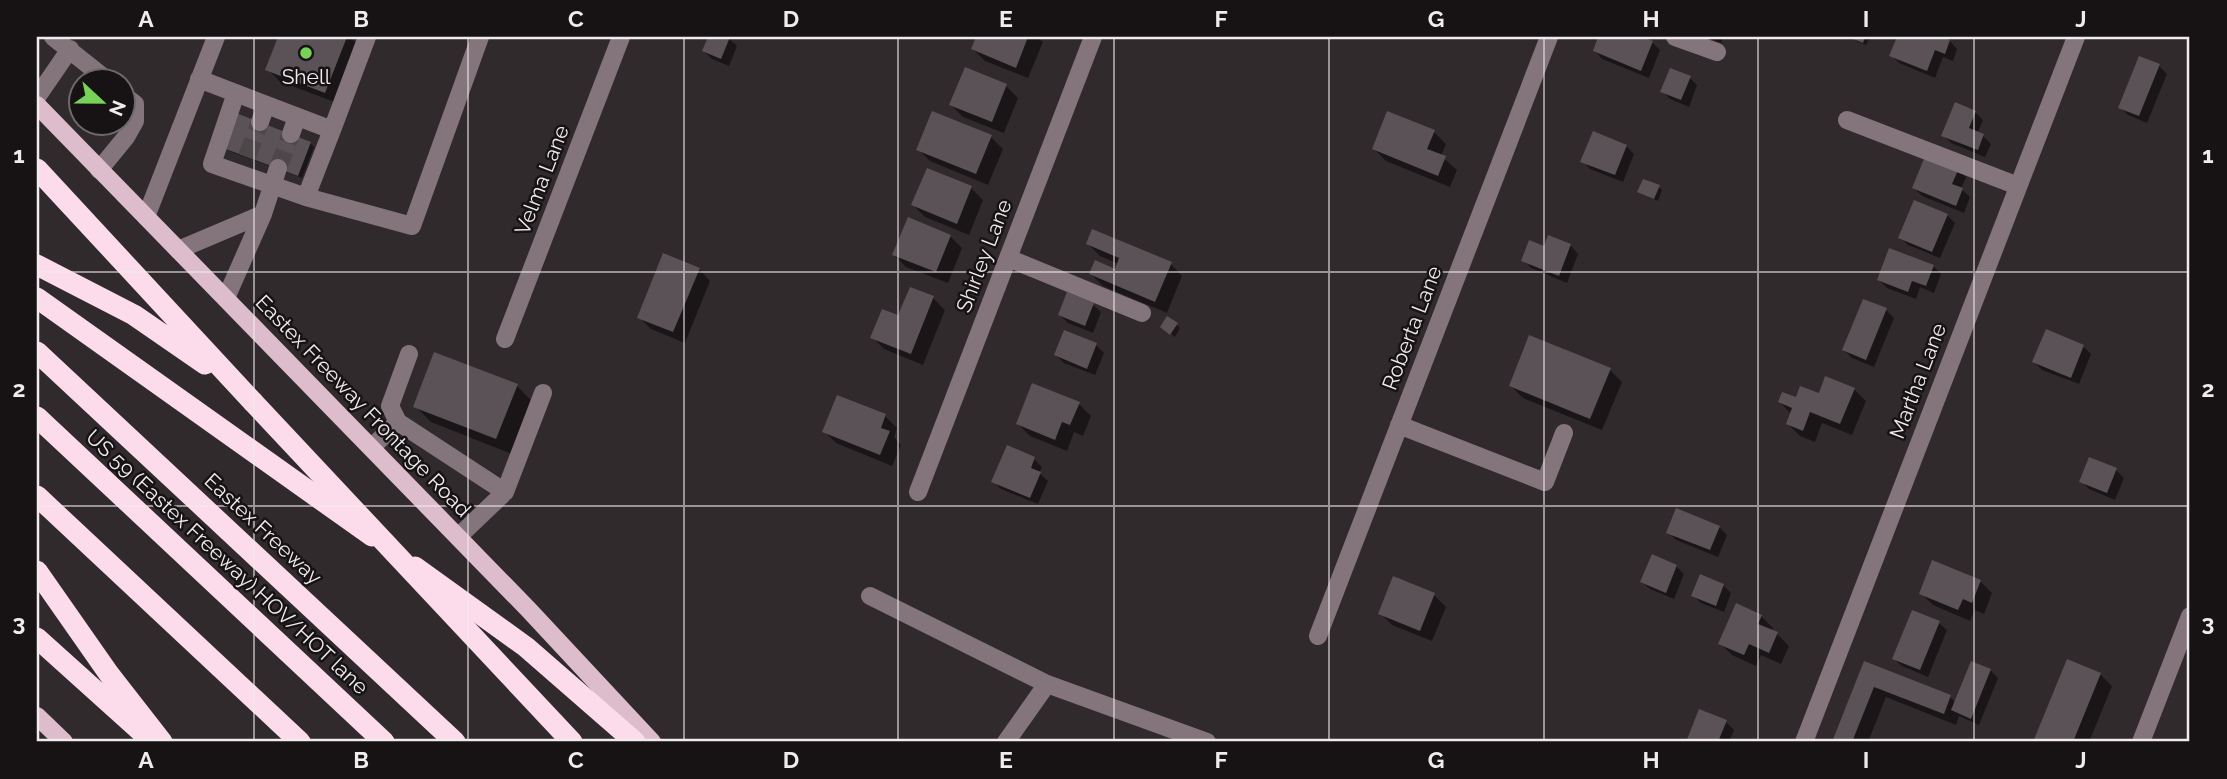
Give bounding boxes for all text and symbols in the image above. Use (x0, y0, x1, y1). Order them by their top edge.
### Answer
text: A (138, 5, 154, 32)
text: B (353, 5, 369, 32)
text: C (568, 5, 584, 32)
text: D (783, 5, 799, 32)
text: E (999, 5, 1013, 32)
text: F (1214, 5, 1228, 32)
text: G (1428, 5, 1444, 32)
text: H (1642, 5, 1660, 32)
text: I (1863, 5, 1869, 32)
text: J (2075, 5, 2087, 32)
marker: Shell (298, 45, 314, 61)
place label: Shell (282, 64, 331, 89)
north arrow (66, 66, 136, 136)
text: N (105, 98, 131, 119)
street label: Velma Lane (509, 122, 574, 238)
text: 1 (13, 141, 25, 168)
text: 1 (2202, 141, 2214, 168)
street label: Shirley Lane (951, 196, 1017, 316)
street label: Roberta Lane (1376, 262, 1447, 393)
street label: Eastex Freeway Frontage Road (251, 289, 476, 522)
street label: Martha Lane (1884, 320, 1951, 442)
text: 2 (13, 375, 25, 402)
text: 2 (2202, 375, 2214, 402)
street label: US 59 (Eastex Freeway) HOV/HOT lane (81, 424, 374, 699)
street label: Eastex Freeway (199, 468, 327, 589)
text: 3 (13, 609, 25, 636)
text: 3 (2202, 609, 2214, 636)
text: A (138, 746, 154, 773)
text: B (353, 746, 369, 773)
text: C (568, 746, 584, 773)
text: D (783, 746, 799, 773)
text: E (999, 746, 1013, 773)
text: F (1214, 746, 1228, 773)
text: G (1428, 746, 1444, 773)
text: H (1642, 746, 1660, 773)
text: I (1863, 746, 1869, 773)
text: J (2075, 746, 2087, 773)

